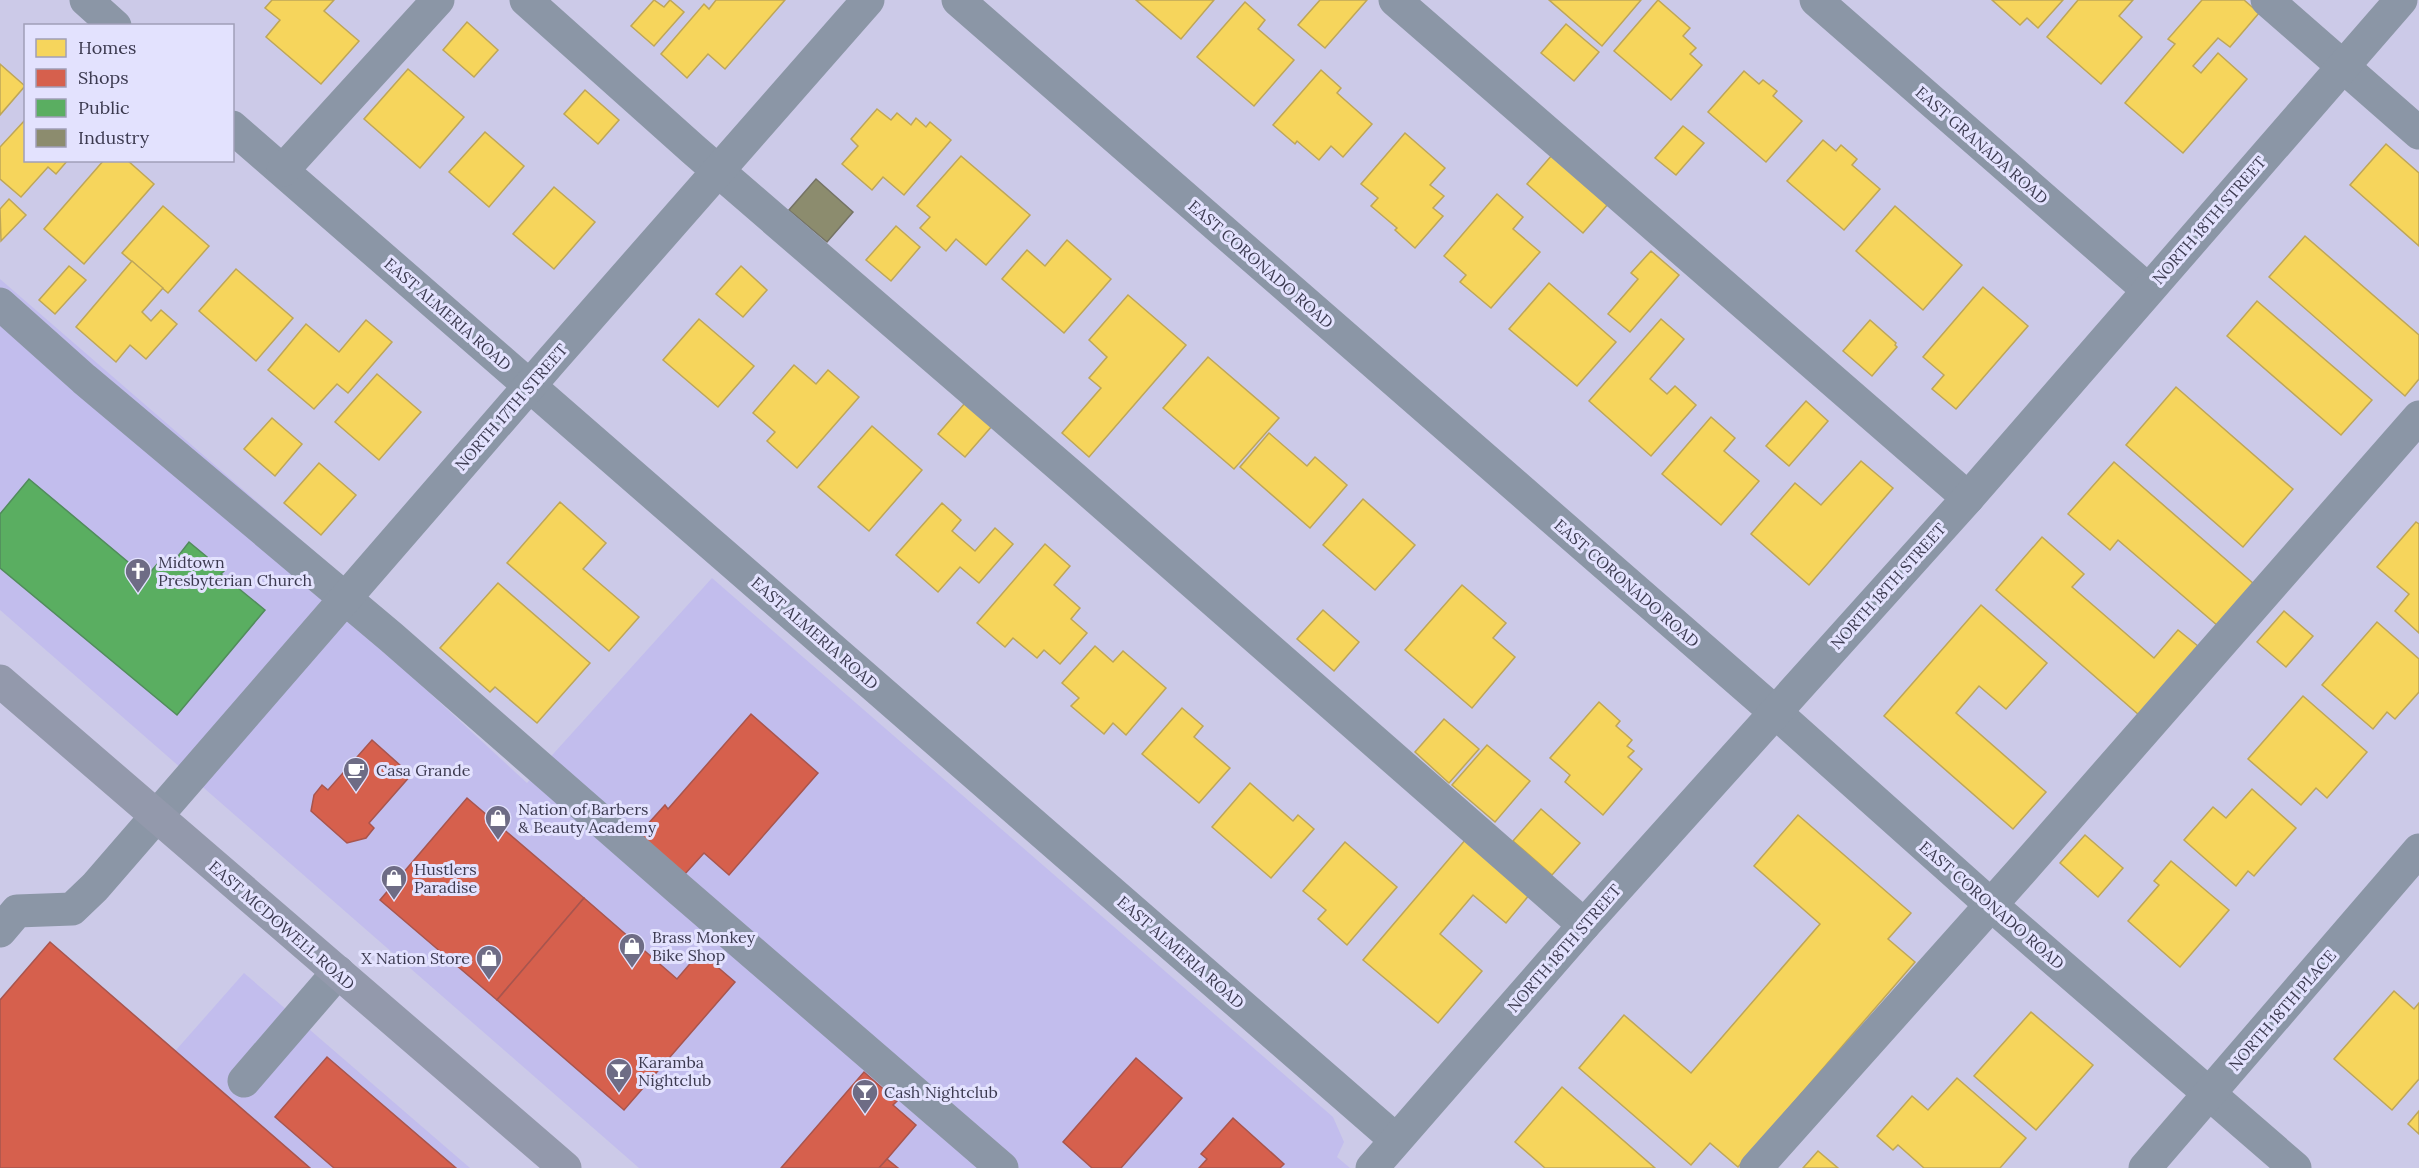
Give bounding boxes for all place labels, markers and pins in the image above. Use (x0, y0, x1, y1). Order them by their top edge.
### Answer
place label: Midtown Presbyterian Church (158, 552, 312, 590)
church icon: Midtown Presbyterian Church (123, 556, 153, 594)
cafe icon: Casa Grande (341, 755, 371, 793)
place label: Casa Grande (376, 760, 471, 780)
place label: Nation of Barbers & Beauty Academy (518, 799, 657, 837)
shop icon: Nation of Barbers & Beauty Academy (483, 803, 513, 841)
place label: Hustlers Paradise (414, 859, 477, 897)
shop icon: Hustlers Paradise (379, 863, 409, 901)
place label: Brass Monkey Bike Shop (652, 927, 756, 965)
shop icon: Brass Monkey Bike Shop (617, 931, 647, 969)
shop icon: X Nation Store (474, 943, 504, 981)
place label: X Nation Store (361, 948, 470, 968)
place label: Karamba Nightclub (638, 1052, 711, 1090)
bar icon: Karamba Nightclub (604, 1056, 634, 1094)
bar icon: Cash Nightclub (850, 1077, 880, 1115)
place label: Cash Nightclub (884, 1082, 998, 1102)

